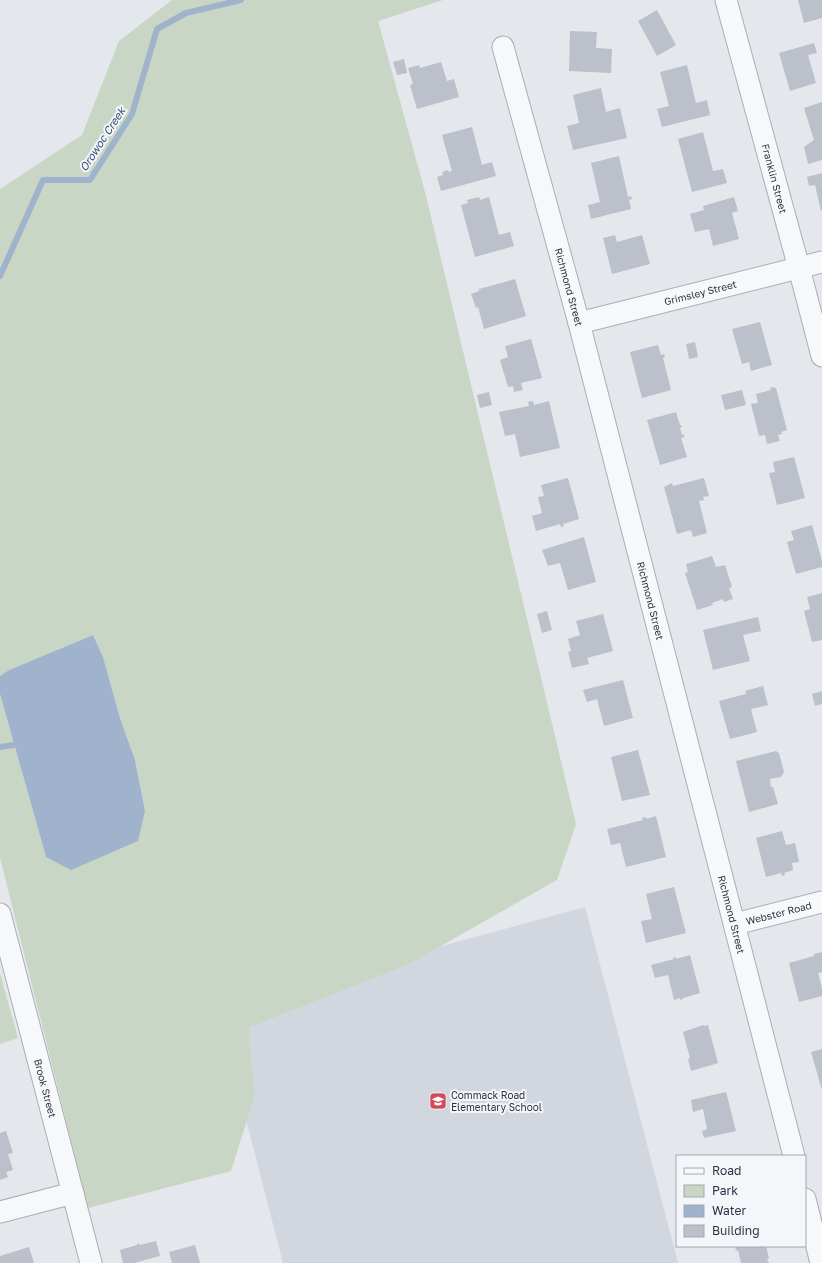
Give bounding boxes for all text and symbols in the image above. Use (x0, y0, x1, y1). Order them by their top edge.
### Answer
water label: Orowoc Creek (77, 103, 128, 173)
street label: Franklin Street (759, 142, 790, 215)
street label: Richmond Street (553, 247, 586, 327)
street label: Grimsley Street (663, 278, 738, 307)
street label: Richmond Street (635, 560, 667, 641)
street label: Richmond Street (716, 874, 747, 955)
street label: Webster Road (745, 899, 813, 927)
street label: Brook Street (32, 1057, 59, 1119)
place label: Commack Road Elementary School (451, 1089, 542, 1113)
school or university icon: Commack Road Elementary School (428, 1091, 448, 1111)
legend (676, 1155, 806, 1247)
text: Road (712, 1163, 741, 1178)
text: Park (712, 1183, 738, 1198)
text: Water (712, 1203, 746, 1218)
text: Building (712, 1223, 760, 1238)

